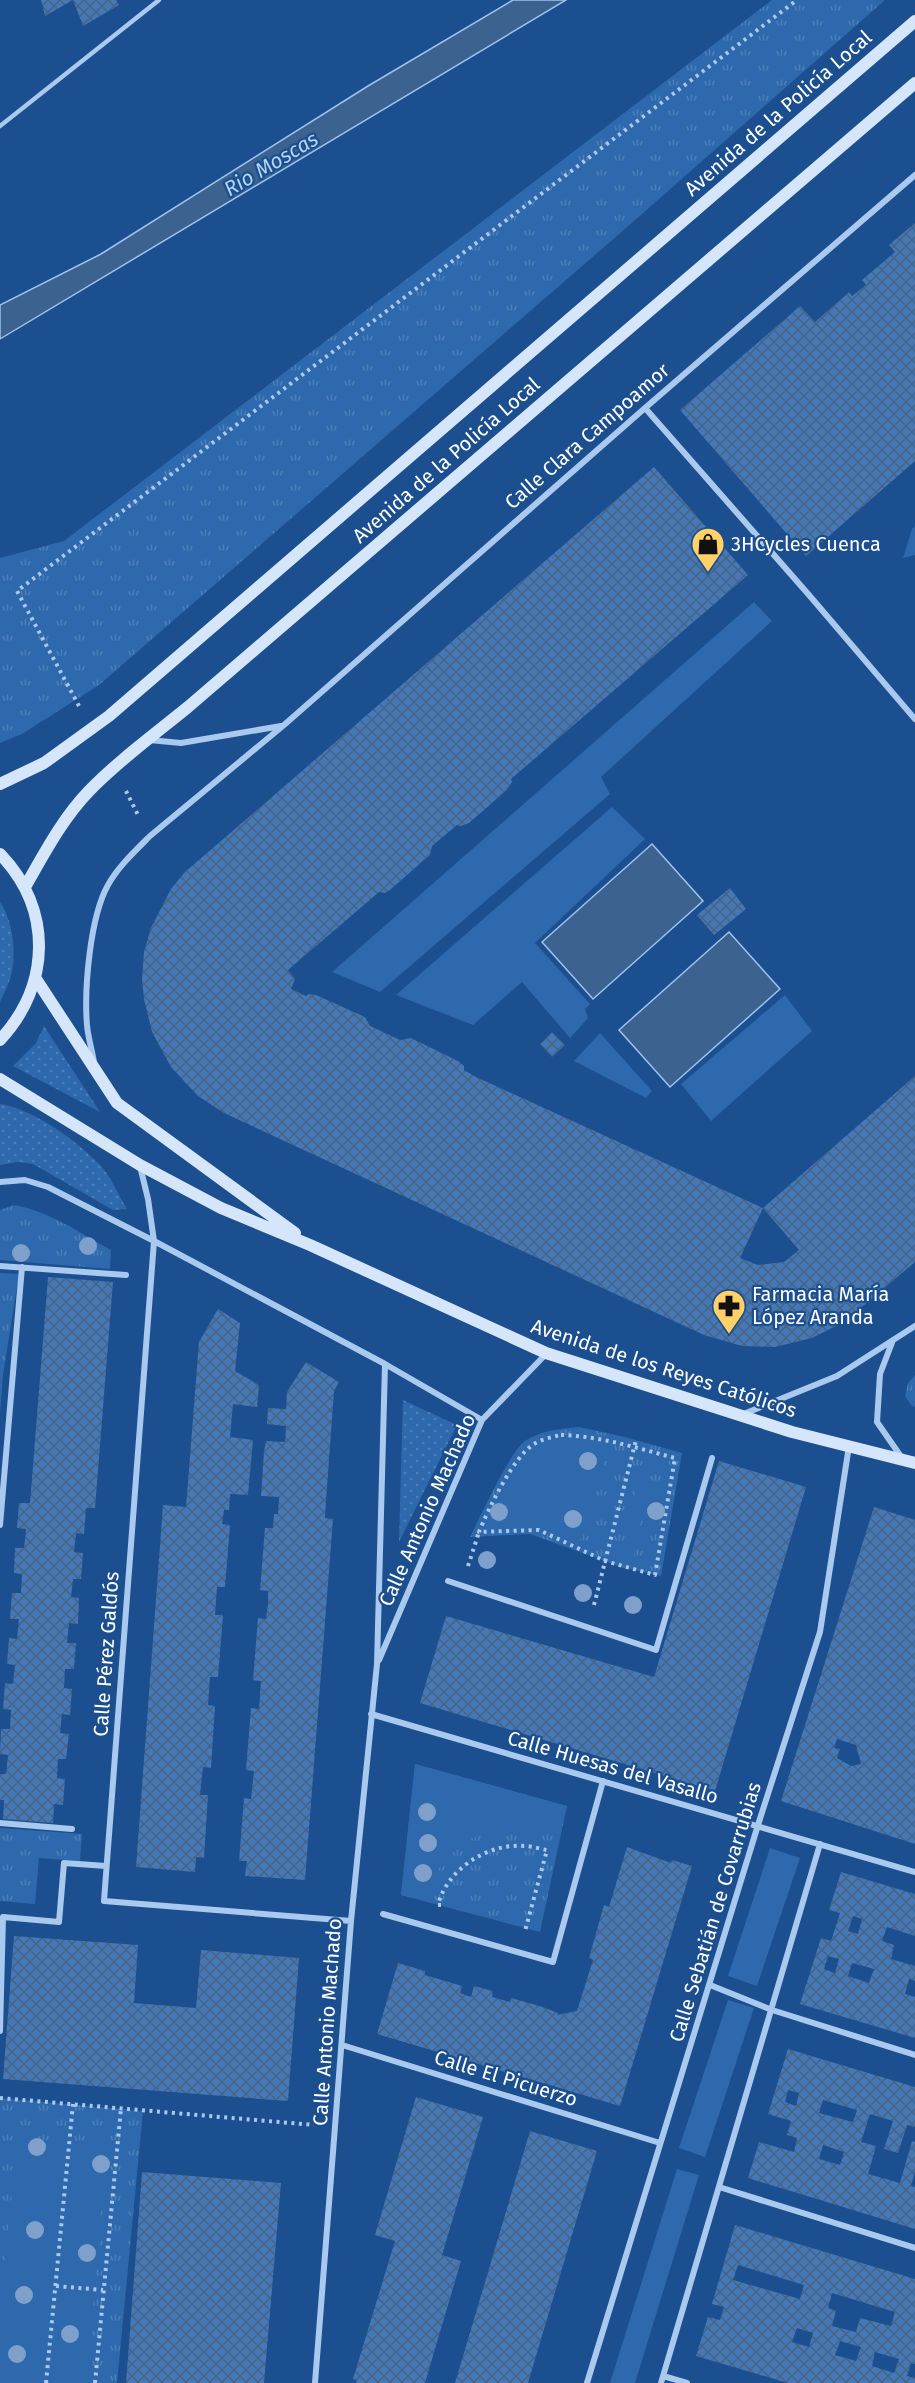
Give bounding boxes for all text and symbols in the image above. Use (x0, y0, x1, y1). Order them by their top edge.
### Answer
street label: Avenida de la Policía Local (679, 25, 877, 201)
water label: Rio Moscas (219, 126, 323, 202)
street label: Calle Clara Campoamor (500, 358, 674, 514)
street label: Avenida de la Policía Local (347, 372, 545, 548)
shop icon: 3HCycles Cuenca (690, 526, 726, 573)
place label: 3HCycles Cuenca (731, 532, 881, 556)
place label: Farmacia María López Aranda (752, 1282, 889, 1329)
pharmacy icon: Farmacia María López Aranda (711, 1288, 747, 1335)
street label: Avenida de los Reyes Católicos (528, 1314, 800, 1422)
street label: Calle Antonio Machado (374, 1410, 480, 1610)
street label: Calle Pérez Galdós (88, 1571, 124, 1737)
street label: Calle Huesas del Vasallo (505, 1725, 721, 1809)
street label: Calle Sebatián de Covarrubias (664, 1779, 766, 2045)
street label: Calle Antonio Machado (308, 1917, 346, 2127)
street label: Calle El Picuerzo (432, 2045, 580, 2111)

